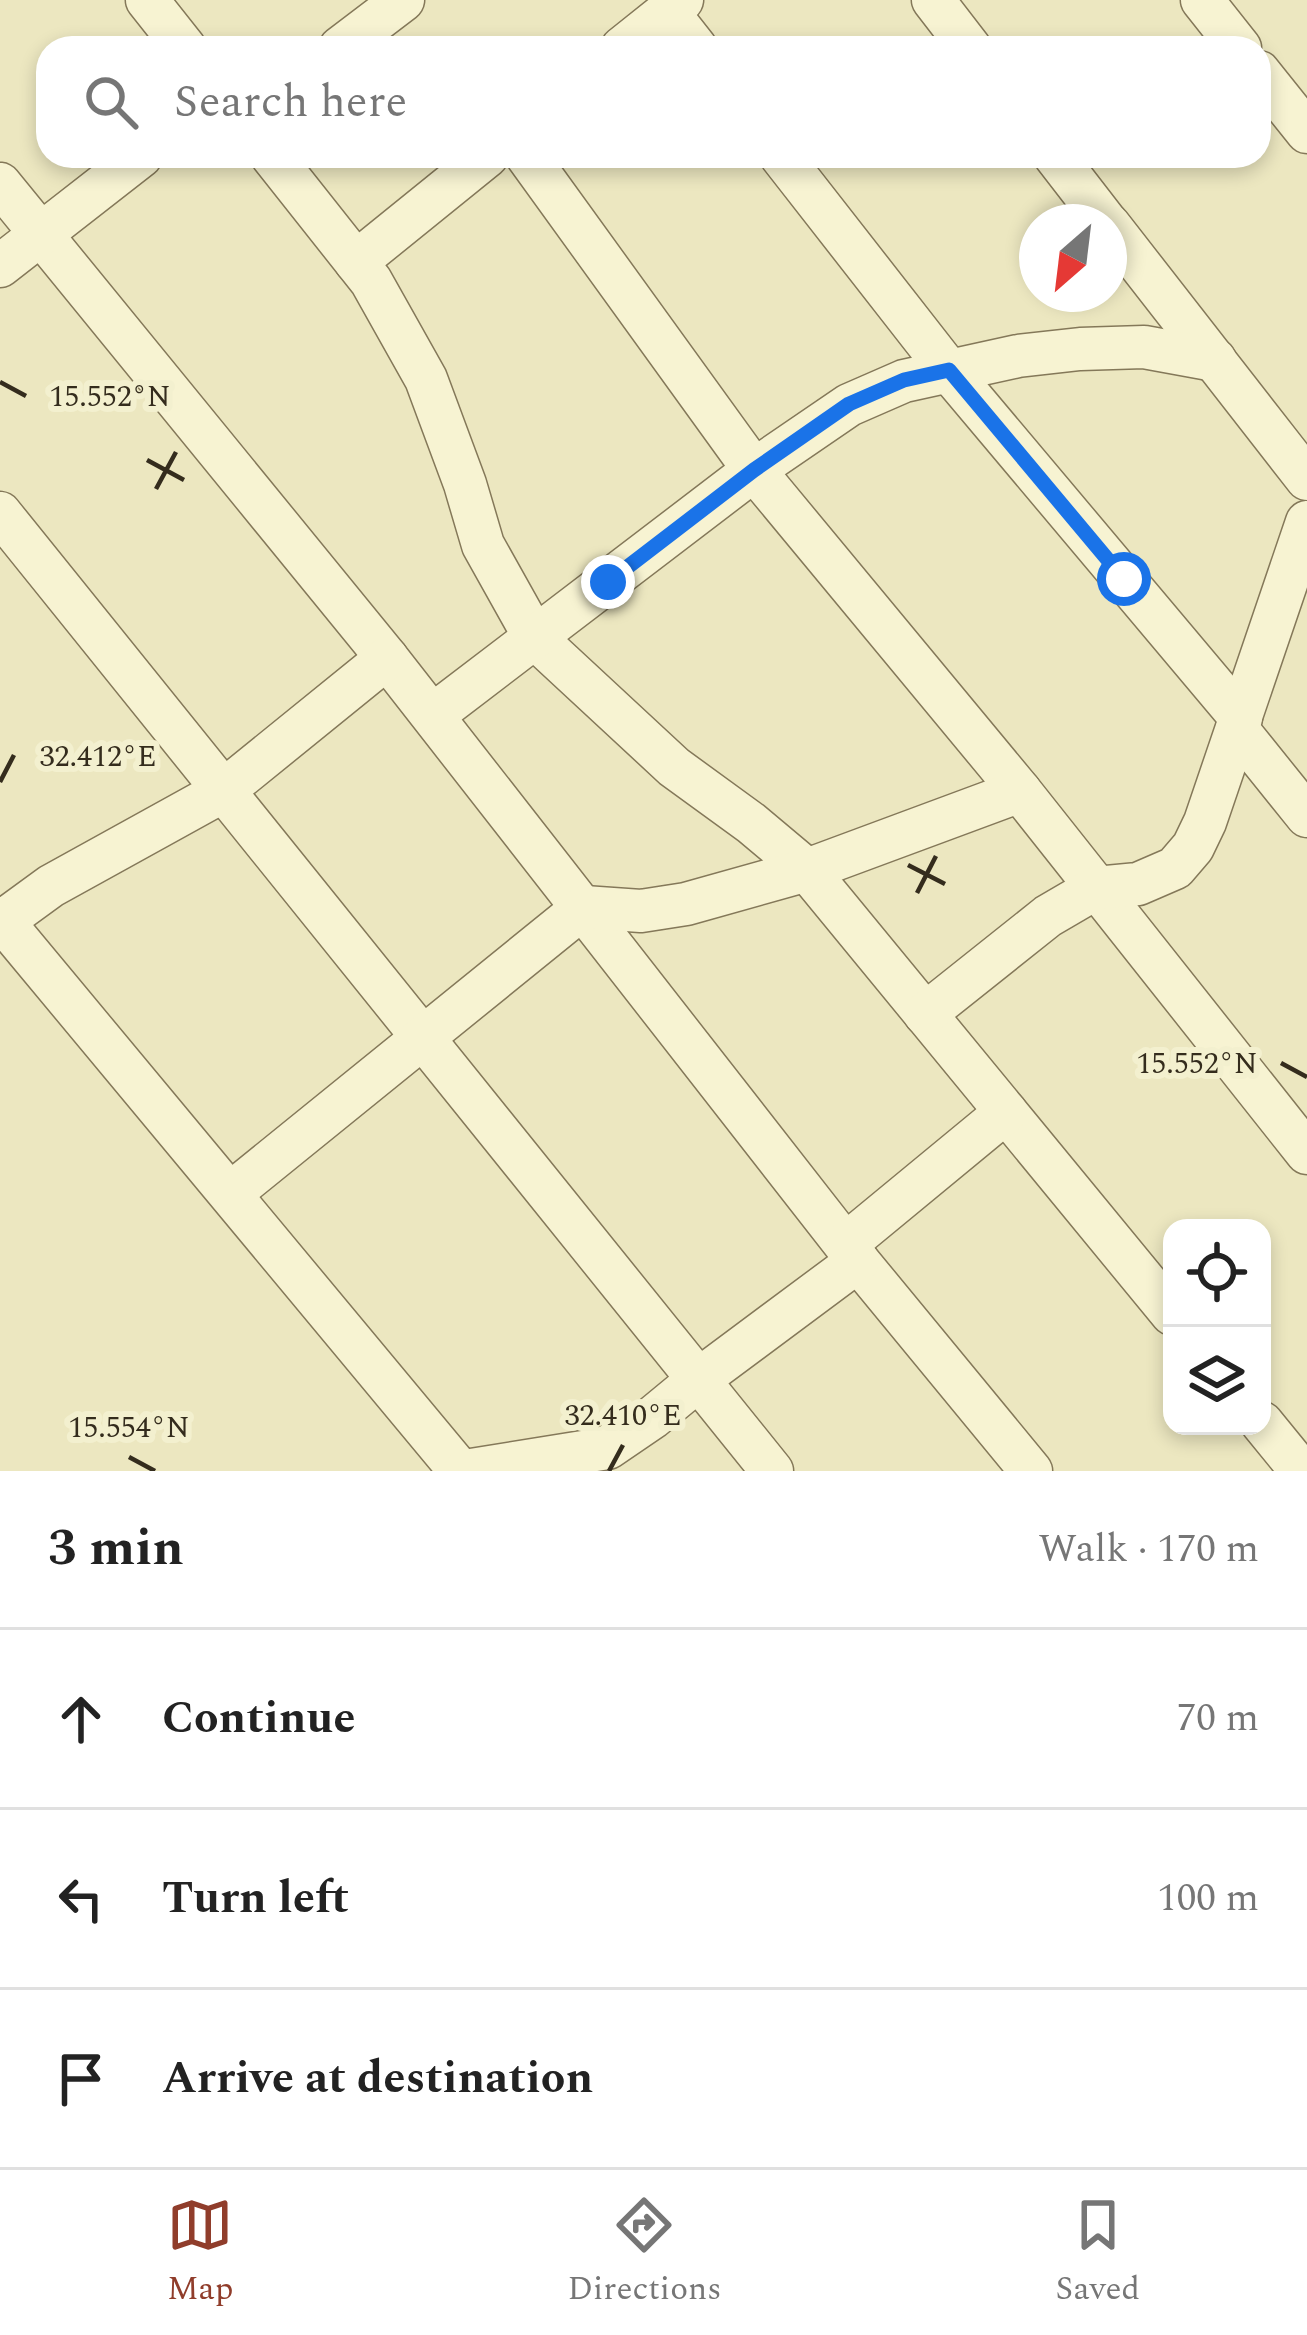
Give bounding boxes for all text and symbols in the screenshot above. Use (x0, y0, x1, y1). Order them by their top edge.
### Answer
search box (36, 36, 1271, 168)
text: Search here (174, 68, 407, 137)
icon: search (78, 69, 144, 135)
north arrow (1019, 204, 1127, 312)
text: 15.552°N (49, 374, 171, 420)
route start (1097, 552, 1151, 606)
route end (581, 555, 635, 609)
text: 32.412°E (39, 734, 157, 780)
text: 15.552°N (1136, 1041, 1258, 1087)
map controls (1163, 1219, 1271, 1435)
button: locate (1163, 1219, 1271, 1327)
button: layers (1163, 1327, 1271, 1435)
text: 32.410°E (564, 1393, 682, 1439)
text: 15.554°N (68, 1405, 190, 1451)
text: 3 min (48, 1510, 184, 1588)
text: Walk · 170 m (1038, 1520, 1259, 1579)
text: Continue (162, 1684, 355, 1753)
icon: ahead (48, 1686, 114, 1752)
text: 70 m (1177, 1689, 1259, 1748)
text: Turn left (162, 1864, 349, 1933)
icon: left (48, 1866, 114, 1932)
text: 100 m (1157, 1869, 1259, 1928)
text: Arrive at destination (162, 2044, 593, 2113)
icon: arrive (48, 2046, 114, 2112)
tab: Map (167, 2192, 233, 2314)
tab: Directions (567, 2192, 721, 2314)
tab: Saved (1055, 2192, 1140, 2314)

